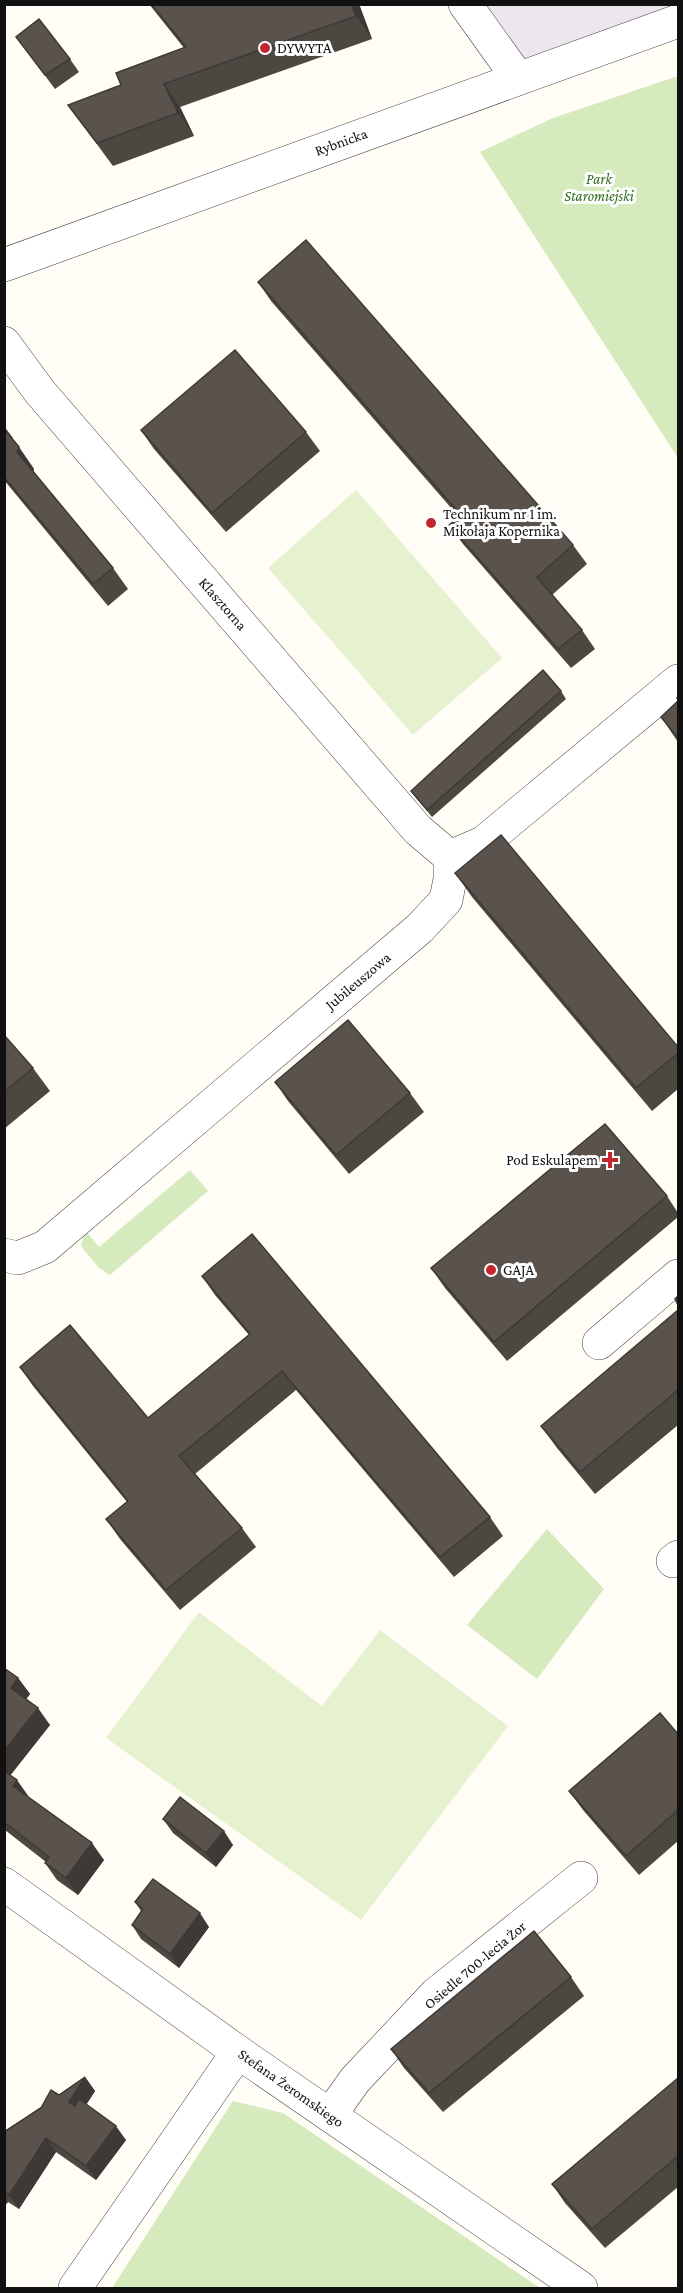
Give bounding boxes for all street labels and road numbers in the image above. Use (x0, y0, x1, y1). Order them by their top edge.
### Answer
street label: Rybnicka (313, 125, 370, 160)
street label: Klasztorna (196, 574, 250, 634)
street label: Jubileuszowa (321, 949, 395, 1015)
street label: Osiedle 700-lecia Żor (421, 1917, 530, 2012)
street label: Stefana Żeromskiego (235, 2046, 347, 2131)

